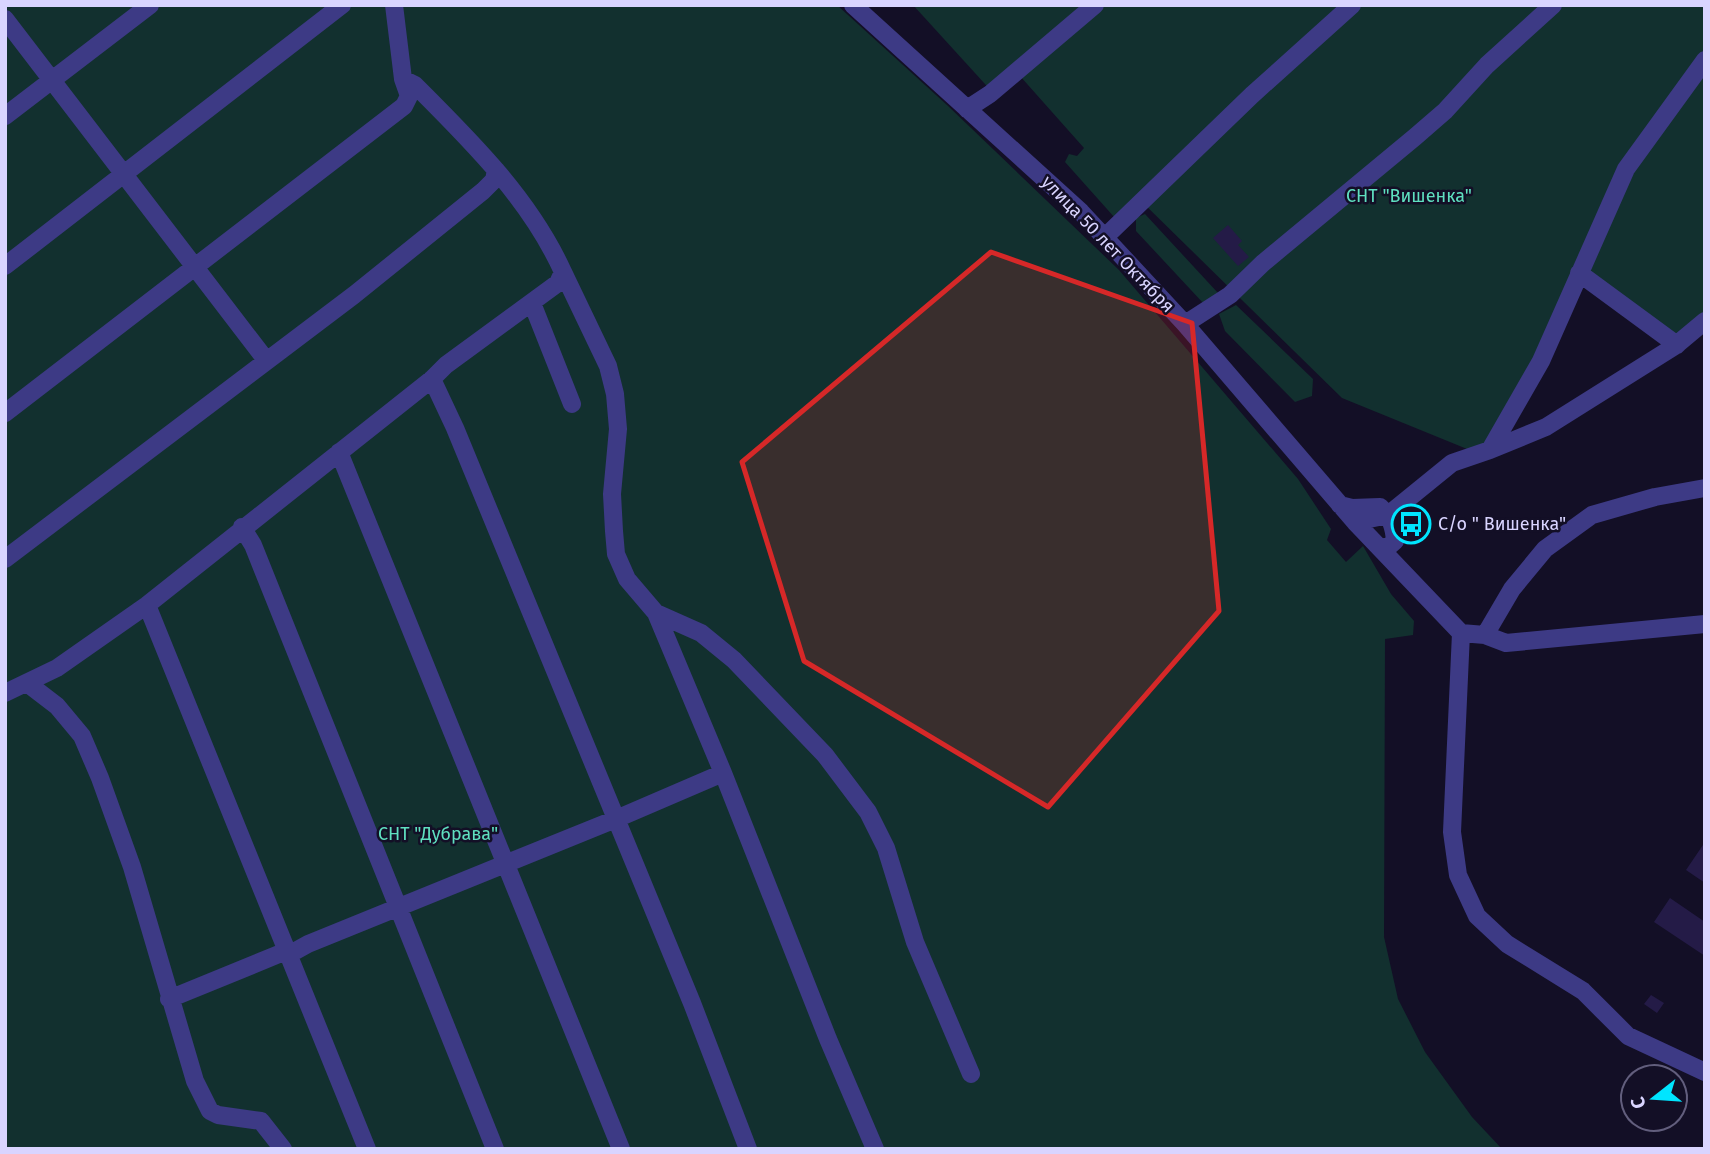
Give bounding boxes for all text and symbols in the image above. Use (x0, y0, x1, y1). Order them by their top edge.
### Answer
street label: улица 50 лет Октября (1037, 171, 1179, 317)
park label: СНТ "Вишенка" (1346, 185, 1472, 207)
bus stop icon: С/о " Вишенка" (1390, 503, 1432, 545)
place label: С/о " Вишенка" (1438, 513, 1566, 535)
park label: СНТ "Дубрава" (378, 823, 498, 845)
north arrow (1619, 1063, 1689, 1133)
text: С (1626, 1094, 1651, 1111)

